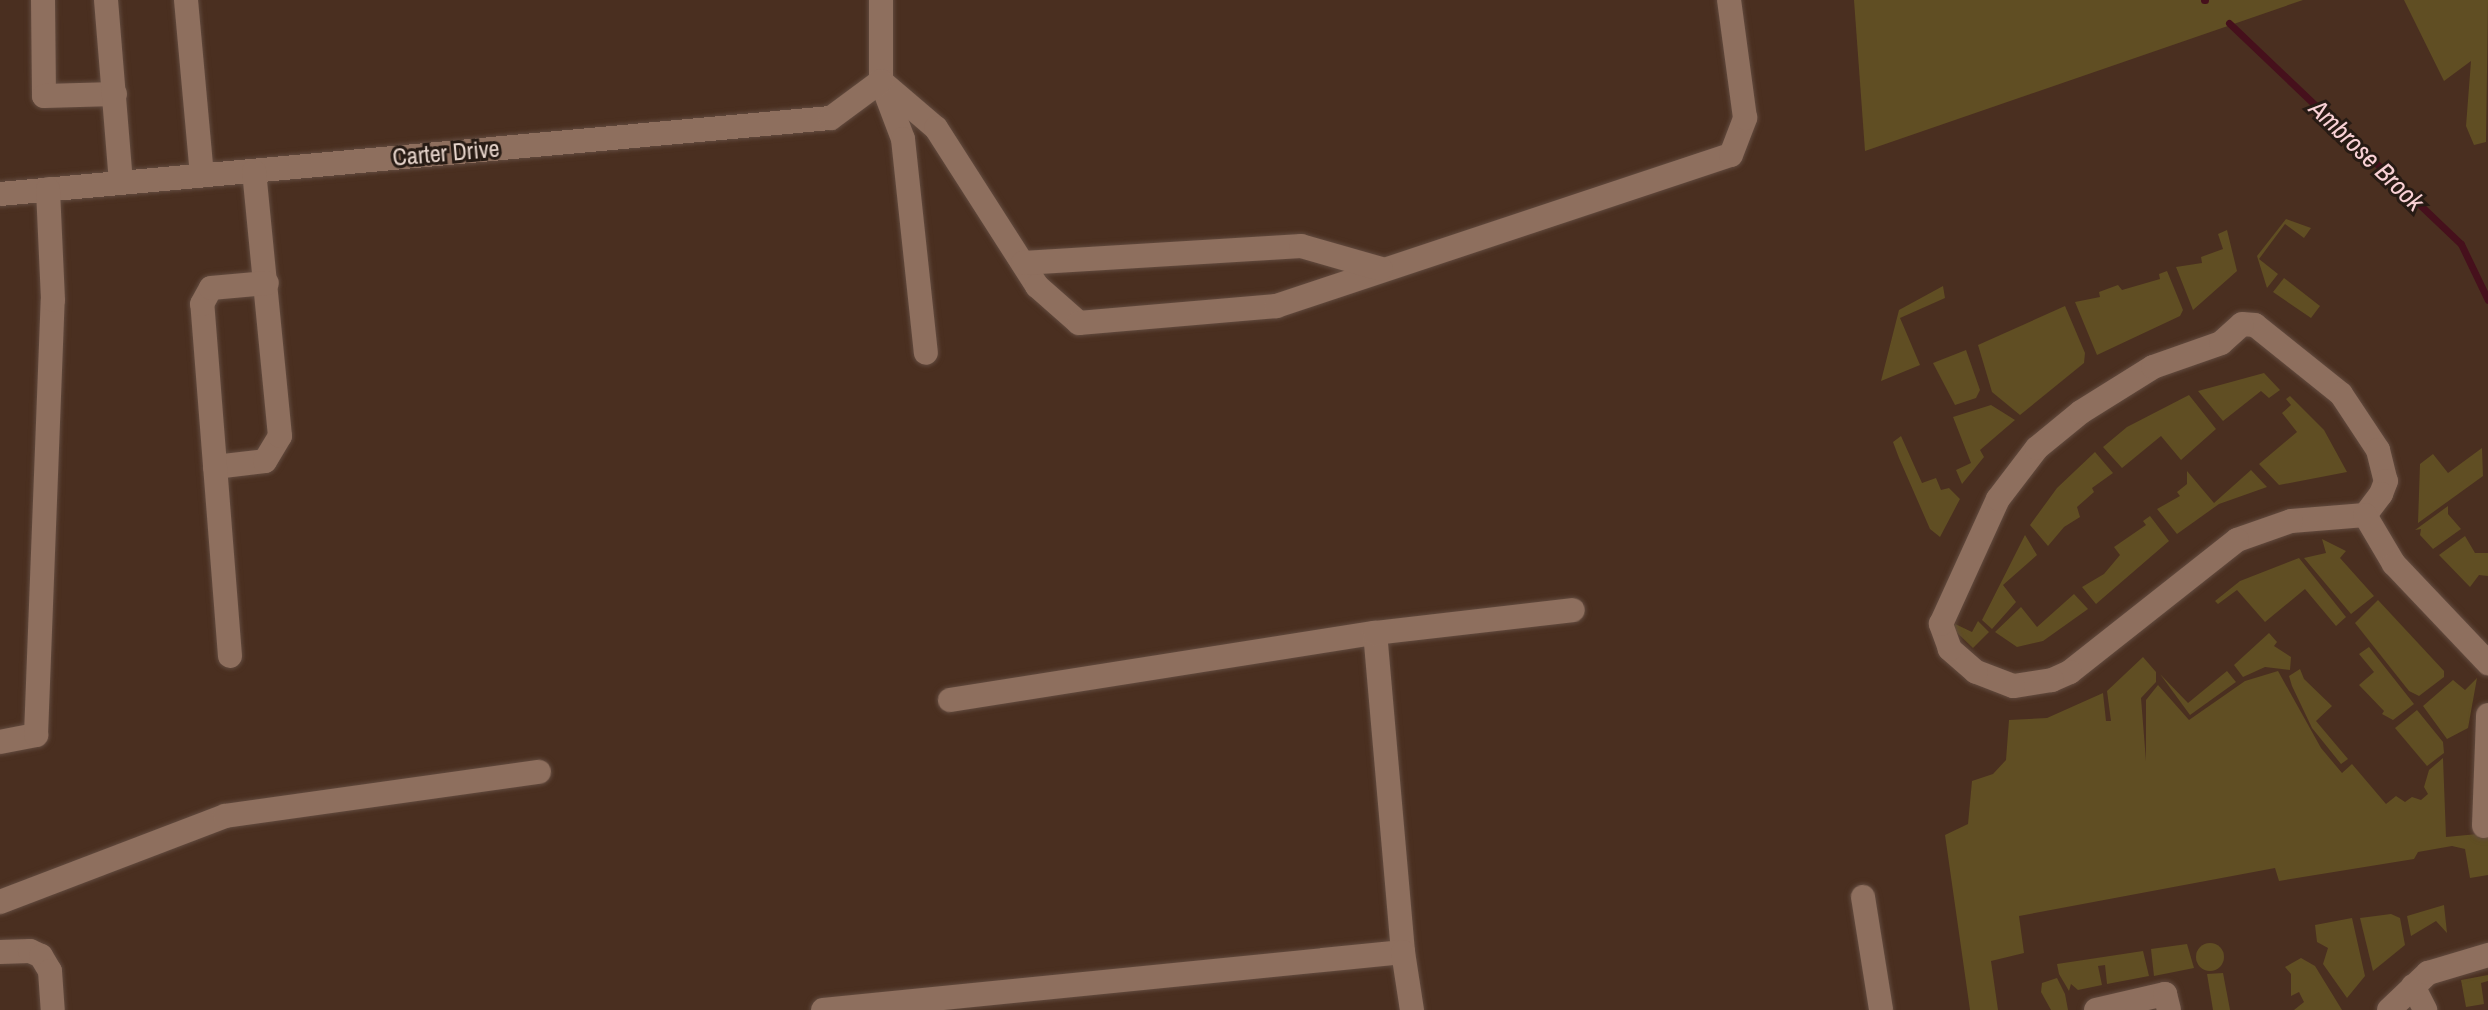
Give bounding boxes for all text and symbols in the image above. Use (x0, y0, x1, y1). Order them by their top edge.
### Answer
water label: Ambrose Brook (2303, 93, 2431, 217)
street label: Carter Drive (391, 134, 501, 172)

